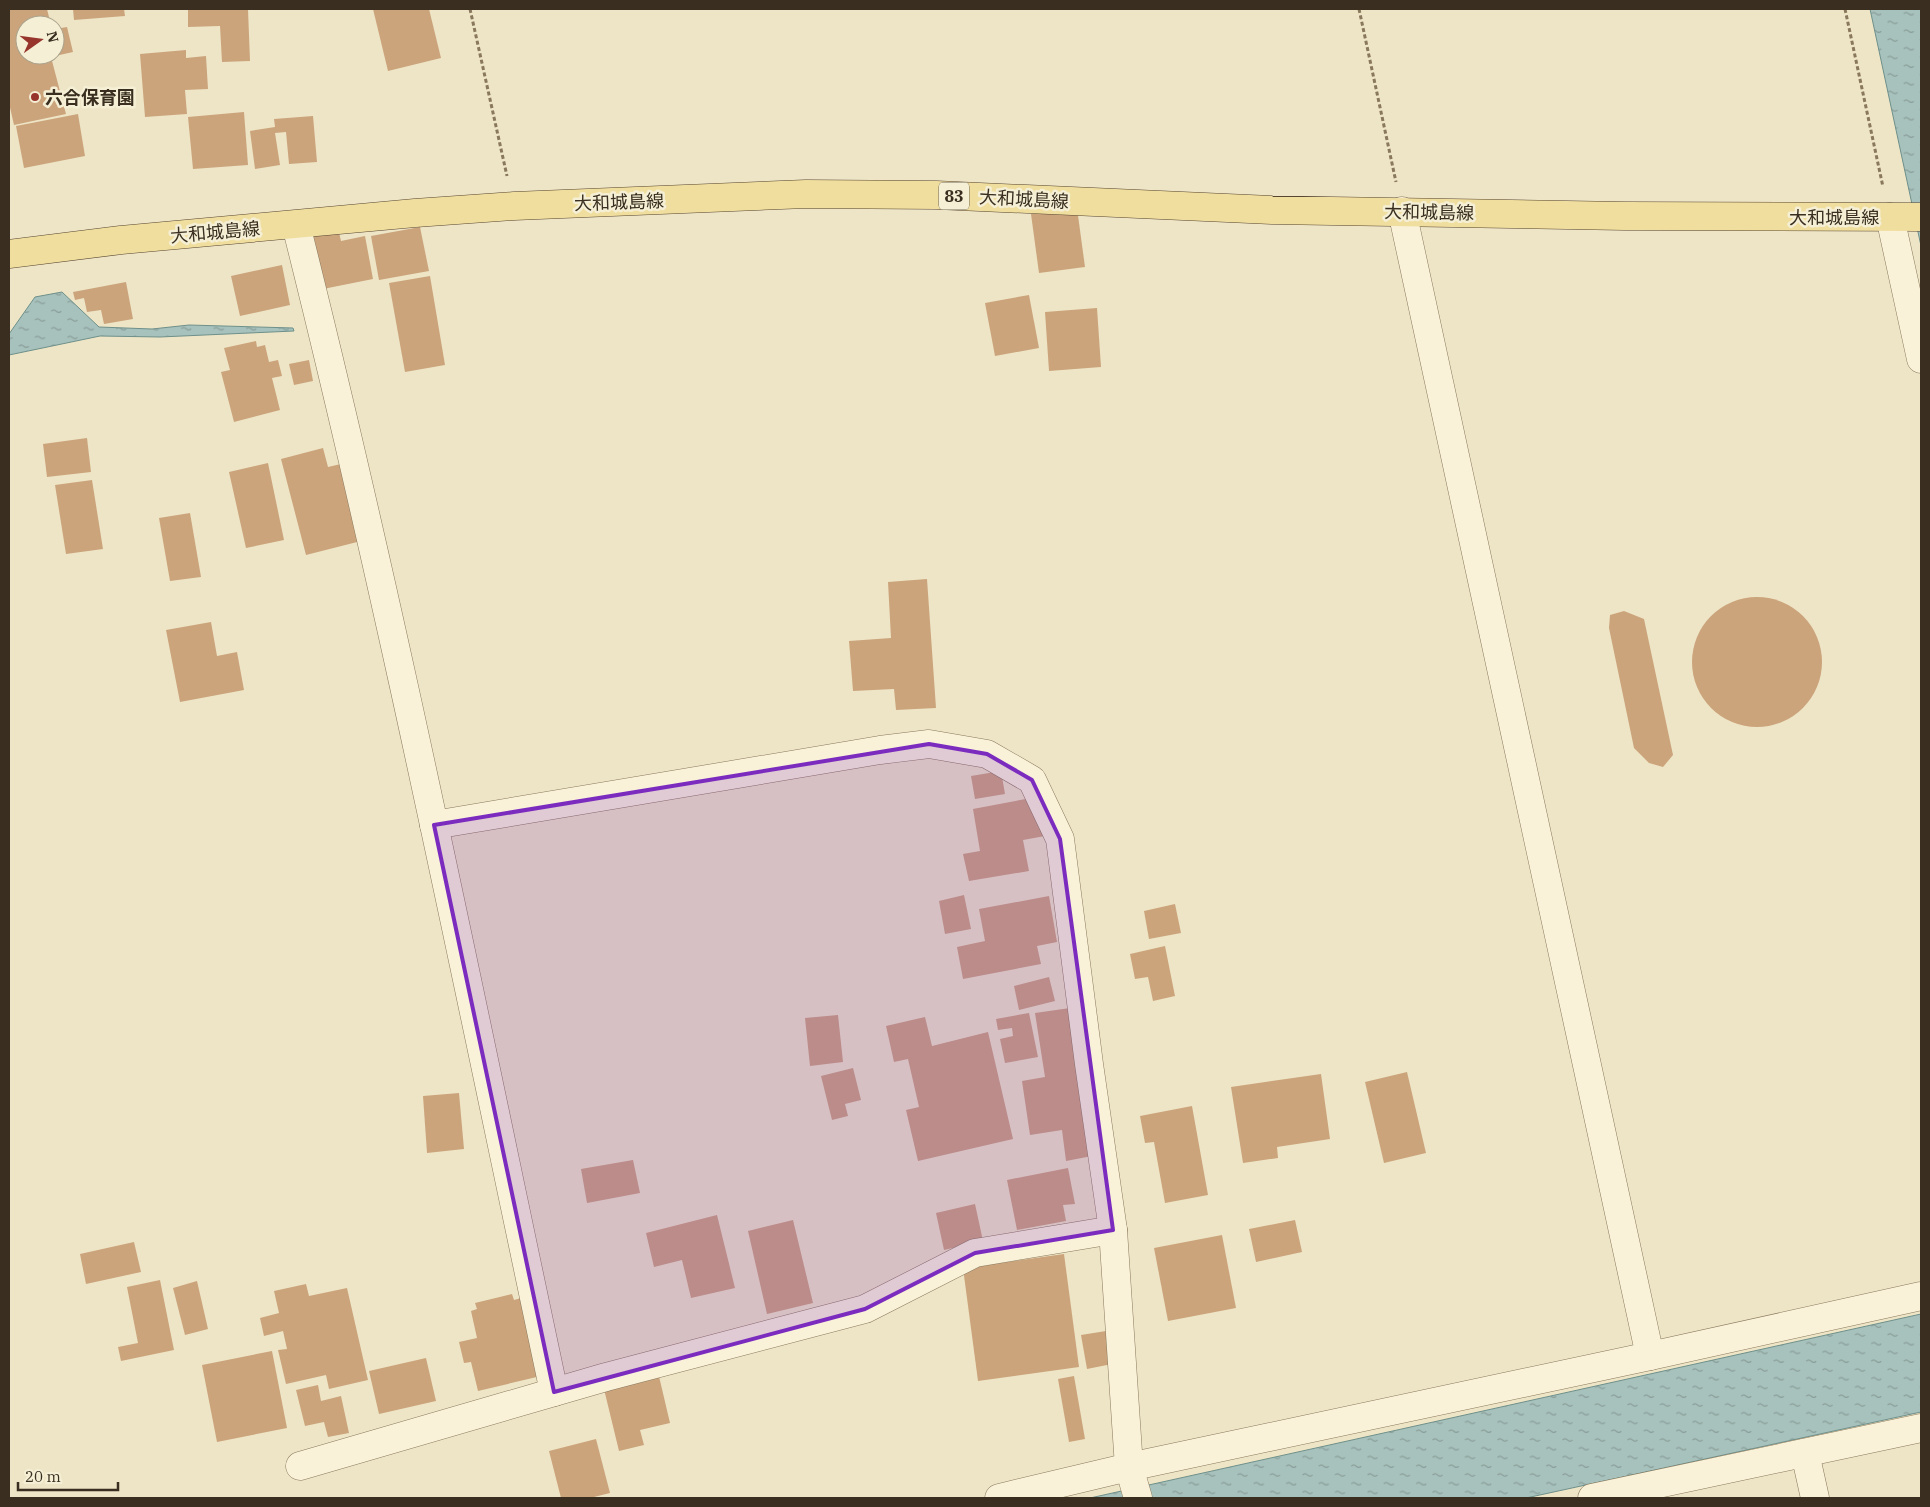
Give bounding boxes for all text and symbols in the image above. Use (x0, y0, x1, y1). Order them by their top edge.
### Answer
north arrow (15, 15, 65, 65)
text: N (43, 29, 63, 44)
place label: 六合保育園 (45, 86, 135, 109)
marker: 六合保育園 (29, 91, 41, 103)
road number: 83 (939, 182, 969, 210)
street label: 大和城島線 (978, 185, 1070, 213)
street label: 大和城島線 (574, 189, 664, 215)
street label: 大和城島線 (1384, 200, 1474, 224)
street label: 大和城島線 (1789, 206, 1879, 229)
street label: 大和城島線 (169, 217, 261, 247)
scale bar (18, 1460, 118, 1492)
text: 20 m (25, 1467, 61, 1486)

